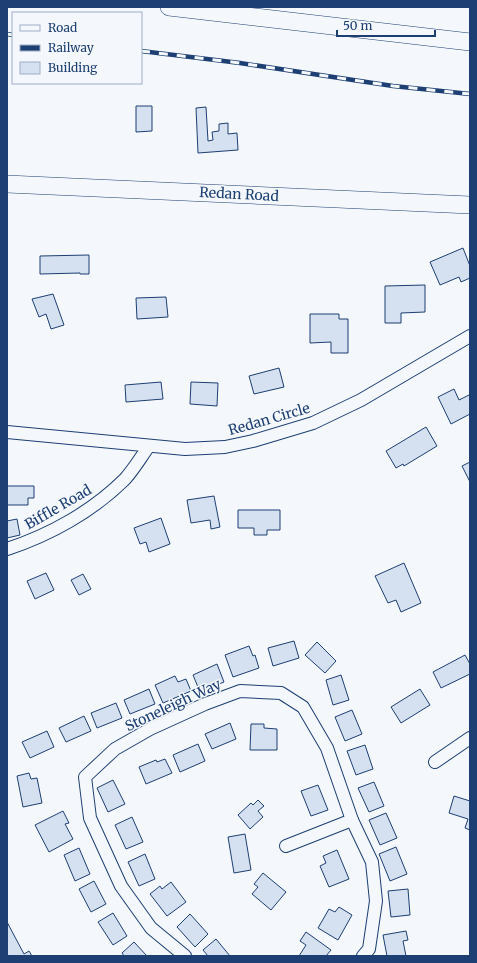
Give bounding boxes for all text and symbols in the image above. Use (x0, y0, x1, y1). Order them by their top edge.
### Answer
legend (12, 12, 142, 84)
scale bar (337, 12, 435, 38)
text: 50 m (343, 18, 372, 33)
text: Road (48, 20, 77, 35)
text: Railway (48, 40, 94, 55)
text: Building (48, 60, 98, 75)
street label: Redan Road (199, 183, 280, 205)
street label: Redan Circle (226, 399, 312, 439)
street label: Biffle Road (21, 480, 95, 533)
street label: Stoneleigh Way (122, 675, 225, 735)

